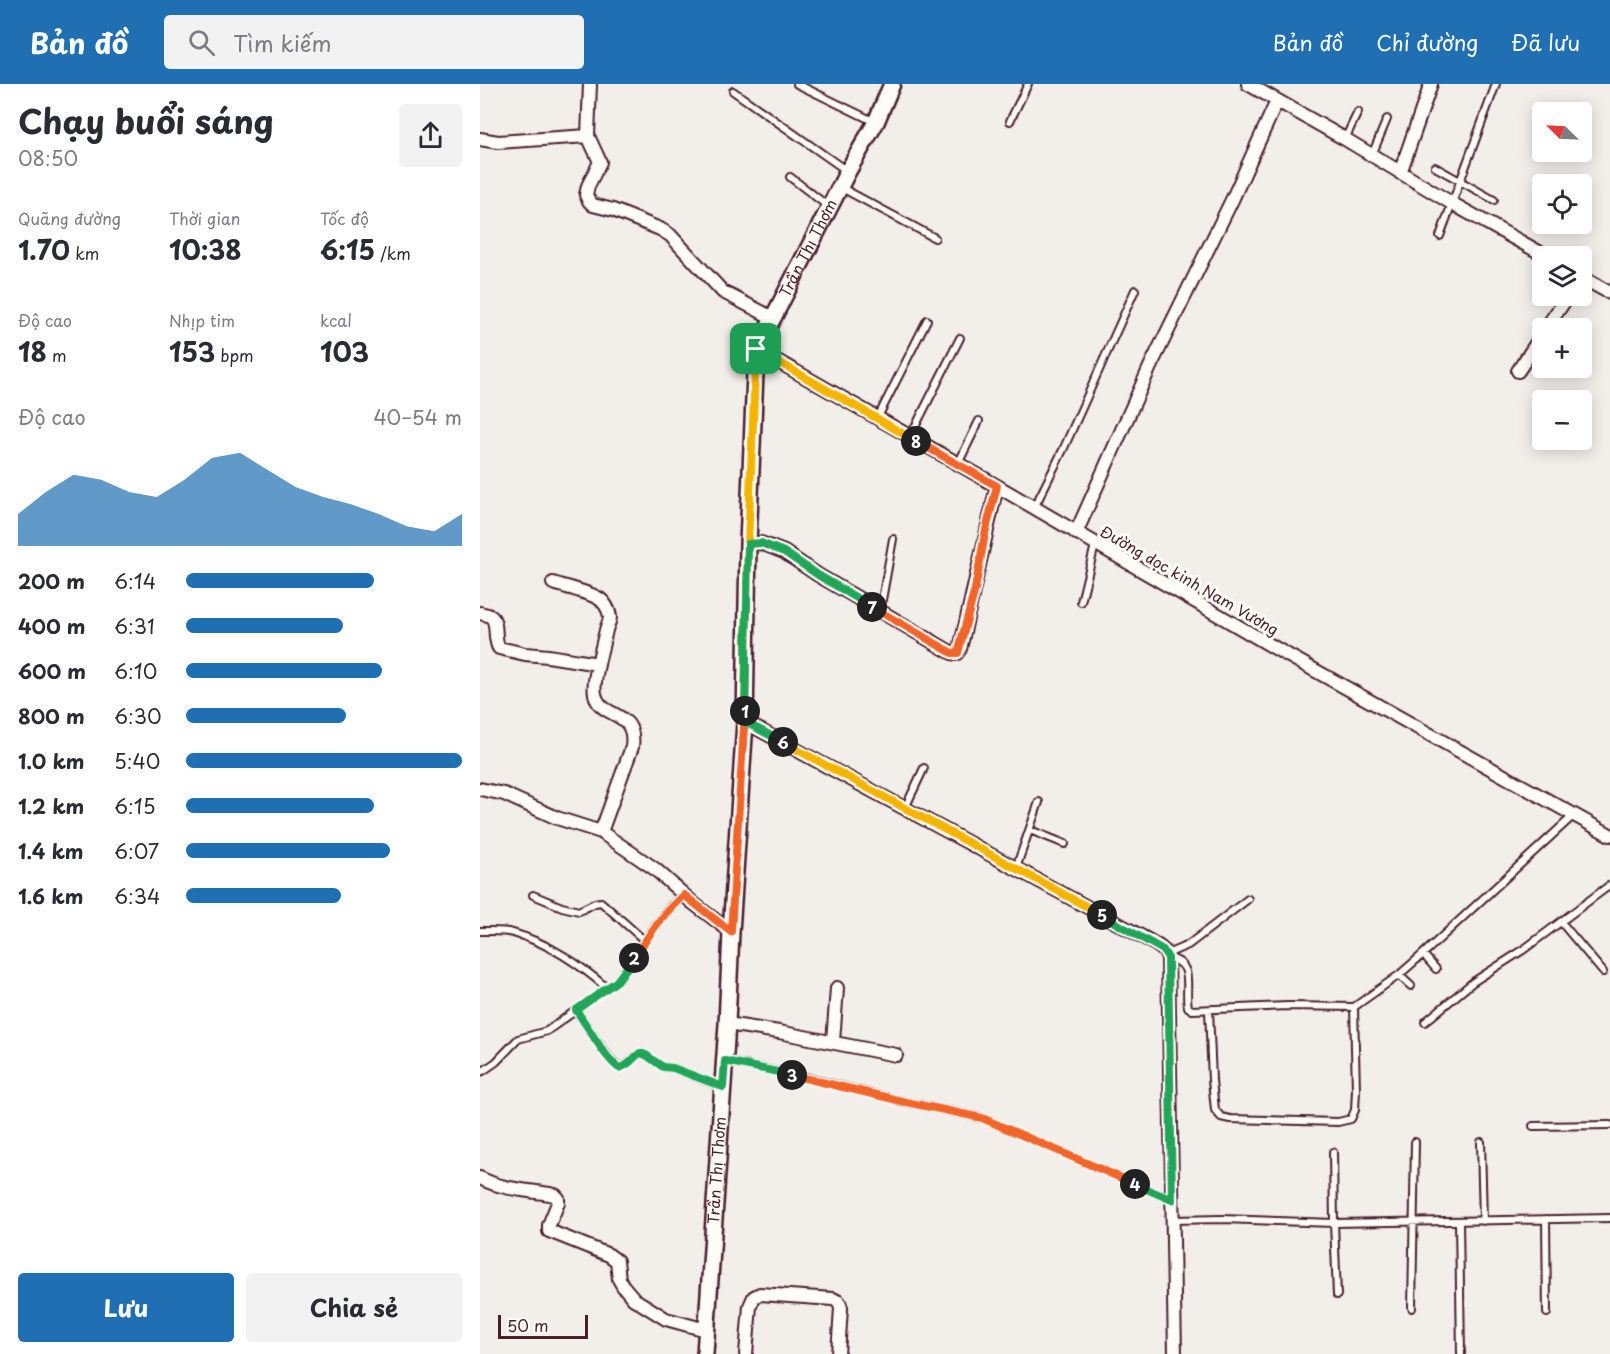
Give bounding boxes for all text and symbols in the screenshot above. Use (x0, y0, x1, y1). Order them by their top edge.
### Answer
search box (164, 15, 584, 69)
text: Bản đồ (30, 21, 128, 64)
icon: search (185, 26, 218, 59)
text: Tìm kiếm (233, 26, 332, 59)
text: Bản đồ (1273, 26, 1343, 58)
text: Chỉ đường (1376, 26, 1478, 58)
text: Đã lưu (1511, 26, 1580, 58)
text: Chạy buổi sáng (18, 95, 274, 145)
north arrow (1532, 102, 1592, 162)
map controls (1532, 102, 1592, 450)
button: share (399, 104, 462, 167)
text: 08:50 (18, 143, 78, 173)
button: locate (1532, 174, 1592, 234)
street label: Trần Thị Thơm (773, 195, 842, 301)
text: Quãng đường (18, 206, 121, 230)
text: Thời gian (169, 206, 240, 230)
text: Tốc độ (320, 206, 369, 230)
text: 1.70 (18, 230, 70, 269)
text: 10:38 (169, 230, 242, 269)
text: 6:15 (320, 230, 375, 269)
text: km (70, 241, 99, 265)
text: /km (375, 241, 411, 265)
button: layers (1532, 246, 1592, 306)
text: Độ cao (18, 308, 72, 332)
text: Nhịp tim (169, 308, 235, 332)
text: kcal (320, 308, 352, 332)
button: + (1532, 318, 1592, 378)
pin (730, 323, 781, 374)
text: 18 (18, 332, 47, 371)
text: 153 (169, 332, 215, 371)
text: 103 (320, 332, 369, 371)
icon: arrive (739, 332, 772, 365)
text: m (47, 343, 66, 367)
text: bpm (215, 343, 254, 367)
button: − (1532, 390, 1592, 450)
text: Độ cao (18, 402, 86, 432)
text: 40–54 m (373, 402, 462, 432)
pin: 8 (901, 426, 931, 456)
text: 8 (911, 429, 921, 453)
street label: Đường dọc kinh Nam Vương (1096, 519, 1283, 640)
text: 200 m (18, 566, 85, 596)
text: 6:14 (114, 566, 156, 596)
pin: 7 (857, 592, 887, 622)
text: 7 (867, 595, 877, 619)
text: 400 m (18, 611, 86, 641)
text: 6:31 (114, 611, 155, 641)
text: 600 m (18, 656, 86, 686)
text: 6:10 (114, 656, 157, 686)
pin: 1 (730, 696, 760, 726)
text: 1 (741, 699, 749, 723)
text: 800 m (18, 701, 85, 731)
text: 6:30 (114, 701, 162, 731)
pin: 6 (768, 727, 798, 757)
text: 6 (777, 730, 789, 754)
text: 1.0 km (18, 746, 85, 776)
text: 5:40 (114, 746, 160, 776)
text: 1.2 km (18, 791, 84, 821)
text: 6:15 (114, 791, 156, 821)
text: 1.4 km (18, 836, 84, 866)
text: 6:07 (114, 836, 159, 866)
text: 1.6 km (18, 881, 83, 911)
text: 6:34 (114, 881, 160, 911)
pin: 5 (1087, 900, 1117, 930)
text: 5 (1097, 903, 1107, 927)
pin: 2 (619, 943, 649, 973)
text: 2 (628, 946, 640, 970)
pin: 3 (777, 1060, 807, 1090)
text: 3 (787, 1063, 797, 1087)
street label: Trần Thị Thơm (701, 1116, 731, 1225)
pin: 4 (1120, 1169, 1150, 1199)
text: 4 (1130, 1172, 1140, 1196)
button: Lưu (18, 1273, 234, 1342)
button: Chia sẻ (246, 1273, 462, 1342)
scale bar (498, 1312, 588, 1340)
text: 50 m (507, 1313, 548, 1337)

